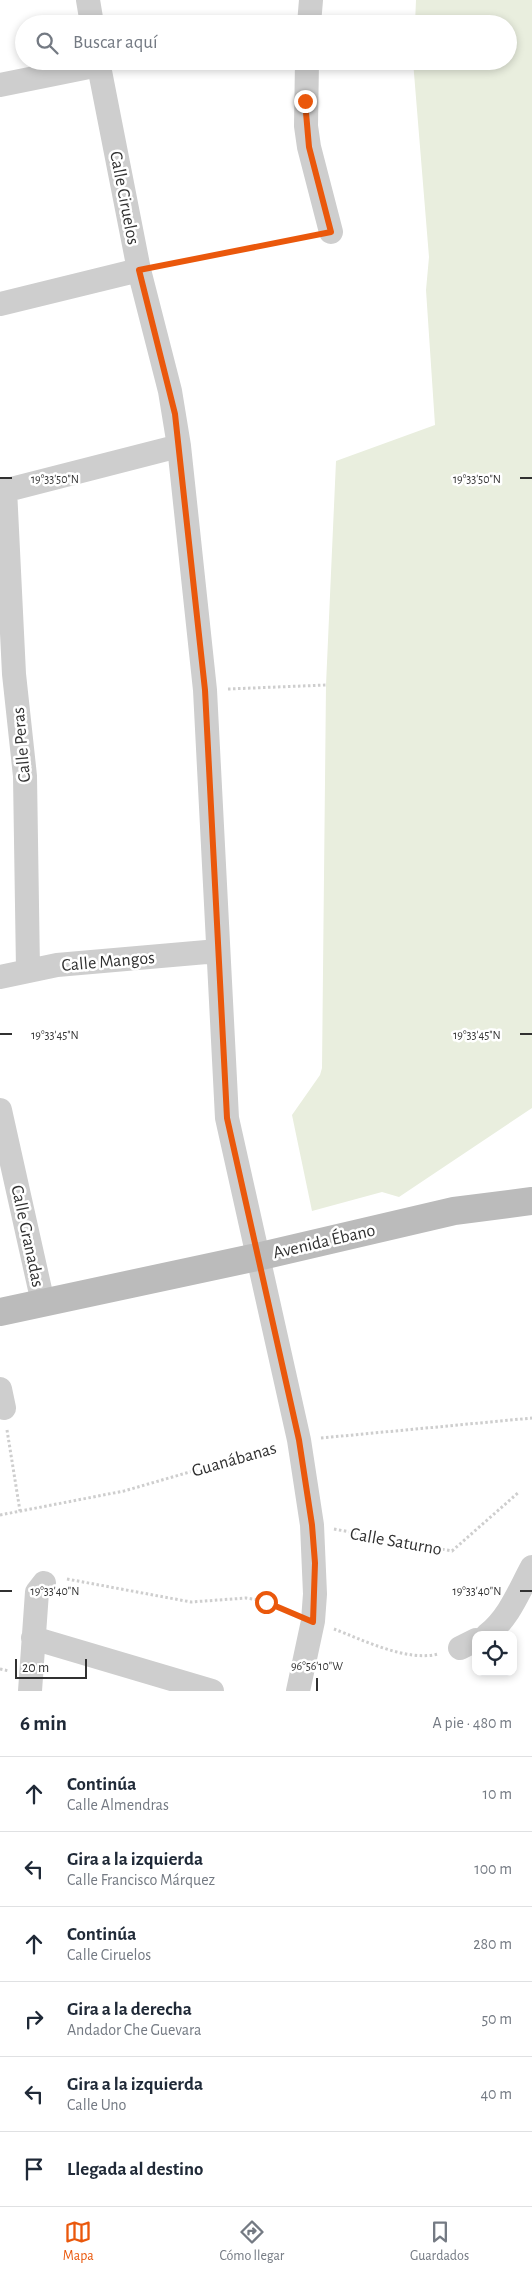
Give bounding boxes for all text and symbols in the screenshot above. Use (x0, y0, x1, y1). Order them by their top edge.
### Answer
search box (15, 15, 517, 70)
icon: search (33, 29, 61, 57)
text: Buscar aquí (73, 33, 158, 52)
route end (294, 90, 317, 113)
street label: Calle Ciruelos (106, 150, 142, 246)
text: 19°33'50"N (31, 473, 79, 485)
text: 19°33'50"N (453, 473, 501, 485)
street label: Calle Peras (10, 707, 34, 783)
street label: Calle Mangos (61, 949, 155, 975)
text: 19°33'45"N (31, 1029, 79, 1041)
text: 19°33'45"N (453, 1029, 501, 1041)
street label: Calle Granadas (7, 1184, 47, 1289)
street label: Avenida Ébano (271, 1219, 377, 1262)
street label: Guanábanas (190, 1439, 279, 1481)
street label: Calle Saturno (348, 1525, 443, 1559)
text: 19°33'40"N (31, 1585, 79, 1597)
text: 19°33'40"N (453, 1585, 501, 1597)
route start (255, 1591, 278, 1614)
map controls (472, 1631, 517, 1676)
button: locate (472, 1631, 517, 1676)
scale bar (15, 1656, 88, 1679)
text: 96°56'10"W (291, 1660, 343, 1672)
text: 20 m (22, 1661, 49, 1675)
text: 6 min (20, 1713, 67, 1734)
text: A pie · 480 m (433, 1715, 512, 1731)
text: Continúa (67, 1775, 136, 1794)
icon: ahead (20, 1780, 48, 1808)
text: 10 m (483, 1786, 512, 1802)
text: Calle Almendras (67, 1797, 169, 1813)
text: Gira a la izquierda (67, 1850, 203, 1869)
icon: left (20, 1855, 48, 1883)
text: 100 m (474, 1861, 512, 1877)
text: Calle Francisco Márquez (67, 1872, 215, 1888)
text: Continúa (67, 1925, 136, 1944)
icon: ahead (20, 1930, 48, 1958)
text: 280 m (473, 1936, 512, 1952)
text: Calle Ciruelos (67, 1947, 151, 1963)
text: Gira a la derecha (67, 2000, 192, 2019)
icon: right (20, 2005, 48, 2033)
text: 50 m (481, 2011, 512, 2027)
text: Andador Che Guevara (67, 2022, 201, 2038)
text: Gira a la izquierda (67, 2075, 203, 2094)
icon: left (20, 2080, 48, 2108)
text: 40 m (480, 2086, 512, 2102)
text: Calle Uno (67, 2097, 126, 2113)
icon: arrive (20, 2155, 48, 2183)
text: Llegada al destino (67, 2160, 204, 2179)
tab: Mapa (63, 2218, 94, 2265)
tab: Cómo llegar (220, 2218, 284, 2265)
tab: Guardados (410, 2218, 469, 2265)

